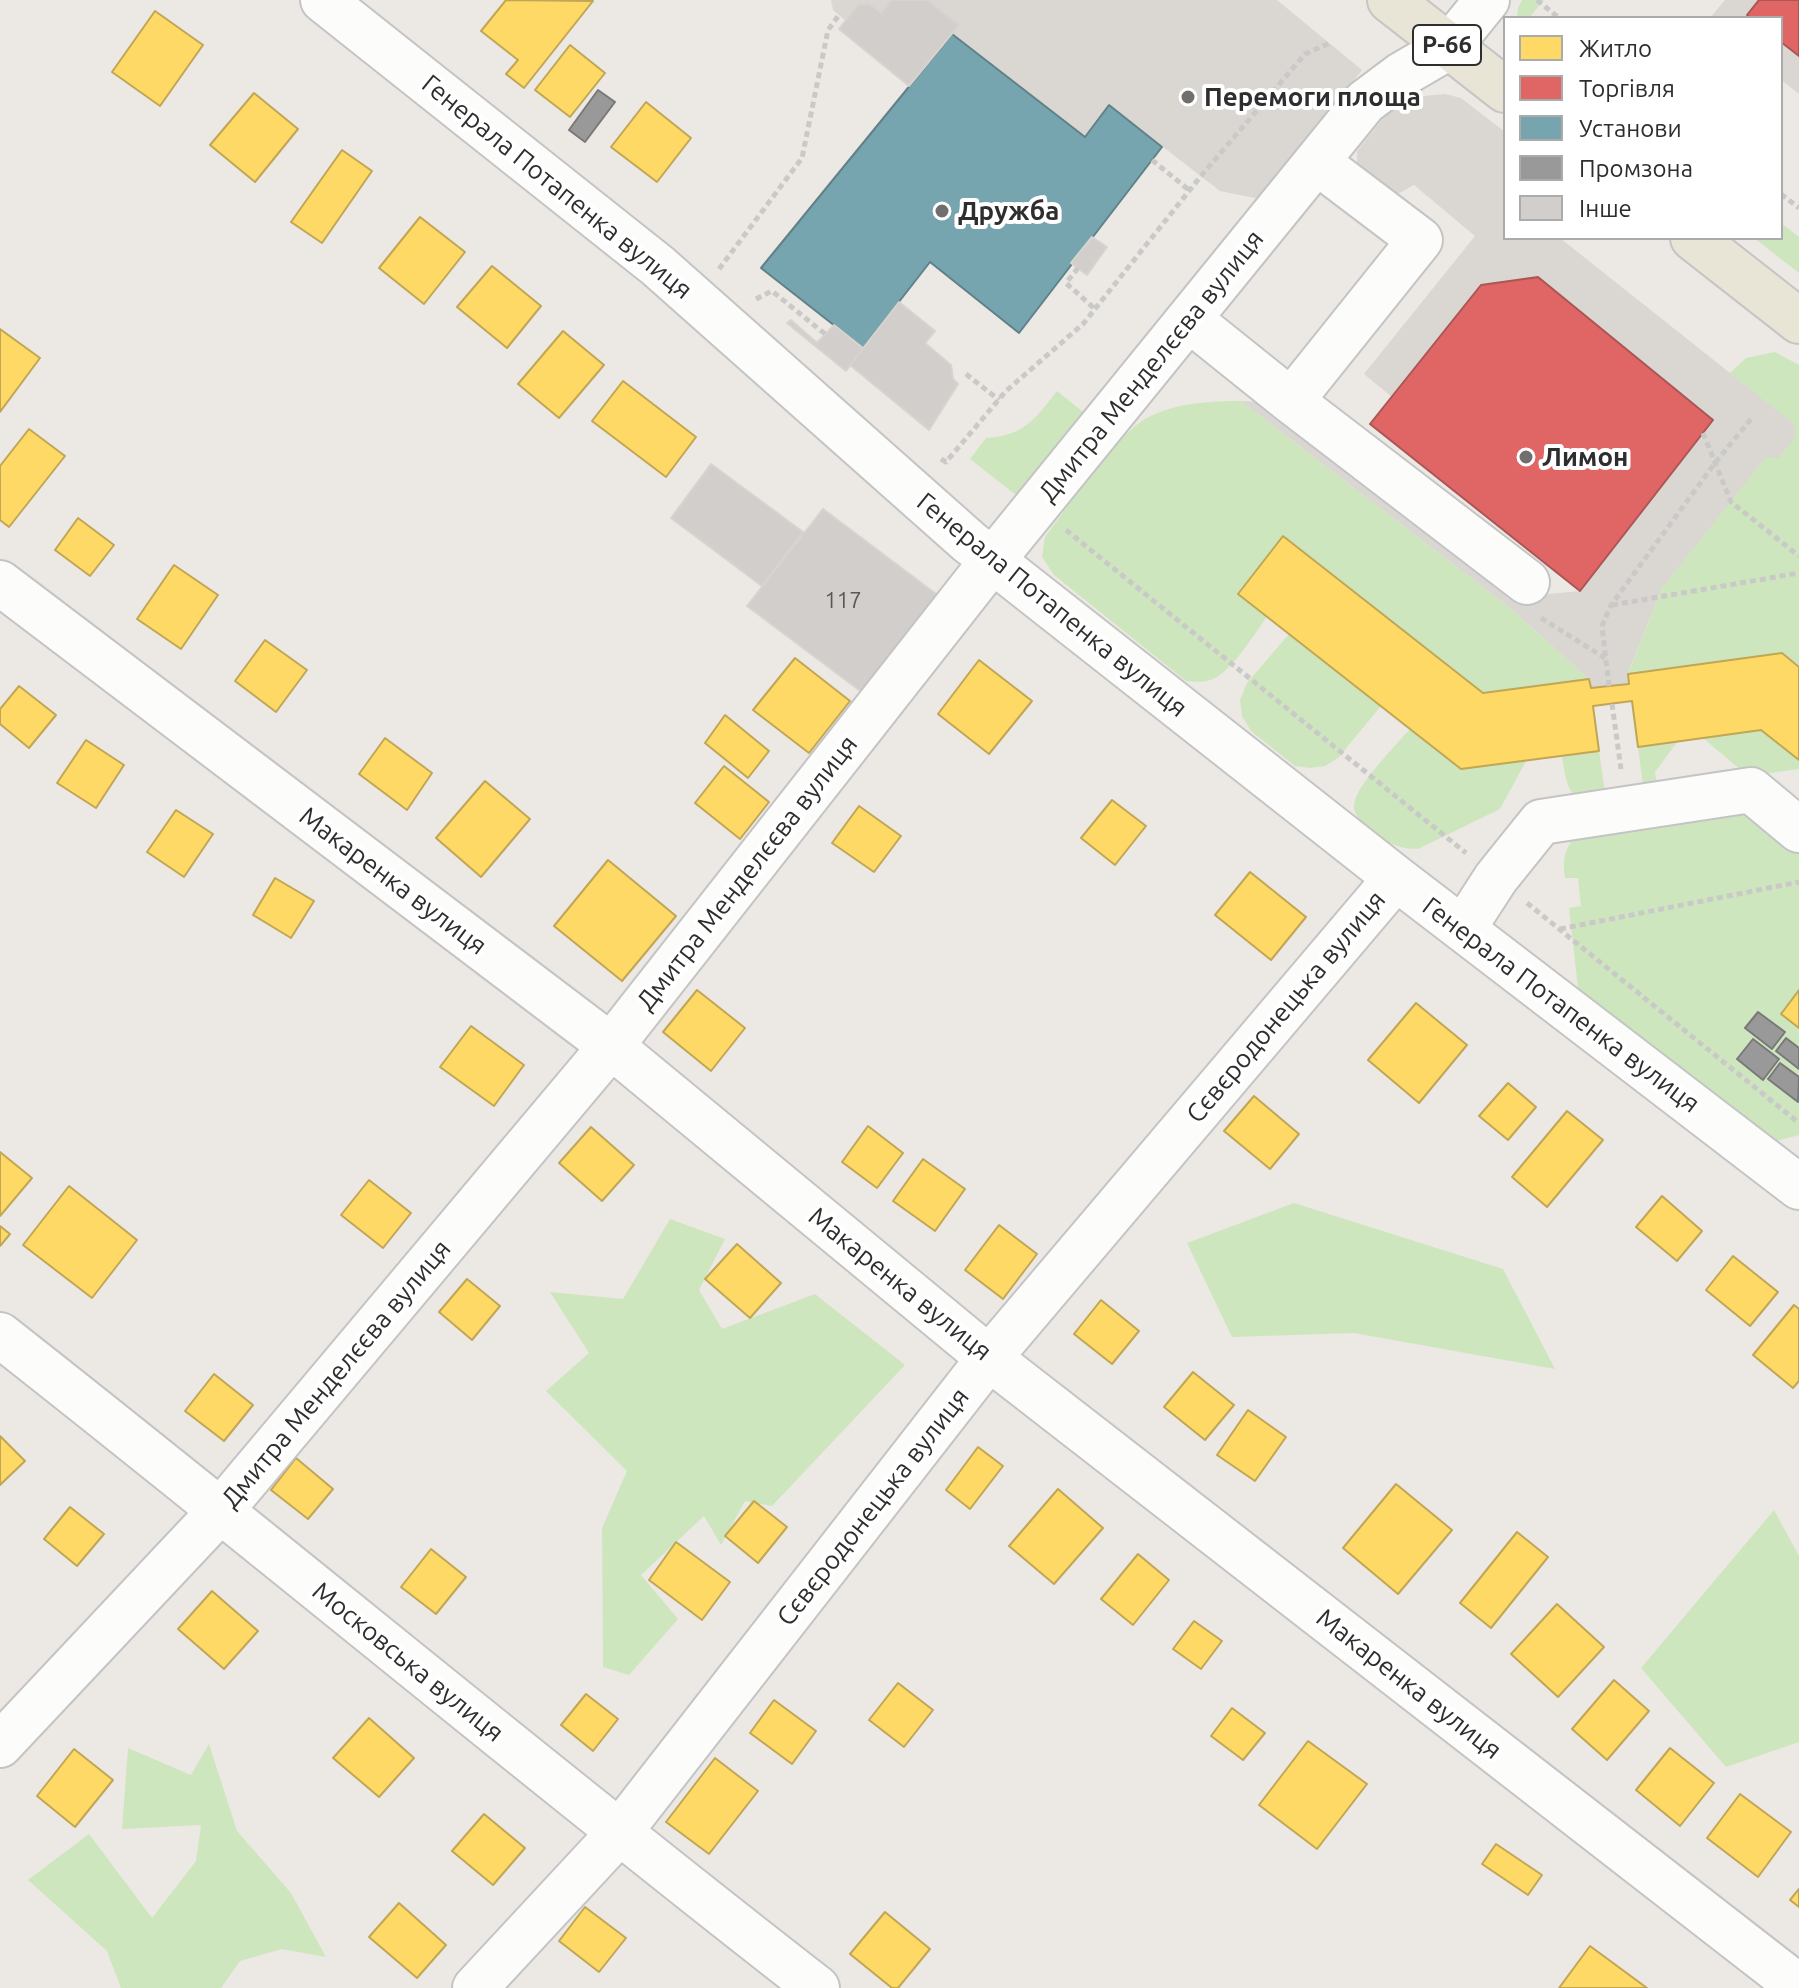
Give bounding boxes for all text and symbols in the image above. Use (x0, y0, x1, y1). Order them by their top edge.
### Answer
legend (1503, 16, 1783, 240)
road number: Р-66 (1413, 25, 1481, 65)
text: Житло (1579, 35, 1652, 62)
street label: Генерала Потапенка вулиця (416, 68, 698, 306)
text: Торгівля (1579, 75, 1675, 102)
place label: Перемоги площа (1204, 81, 1421, 113)
marker: Перемоги площа (1179, 88, 1197, 106)
text: Установи (1579, 115, 1682, 142)
text: Промзона (1579, 155, 1693, 182)
place label: Дружба (958, 195, 1059, 227)
text: Інше (1579, 195, 1632, 222)
marker: Дружба (933, 202, 951, 220)
street label: Дмитра Менделєєва вулиця (1032, 224, 1270, 508)
place label: Лимон (1542, 441, 1628, 473)
marker: Лимон (1517, 448, 1535, 466)
street label: Генерала Потапенка вулиця (911, 486, 1193, 724)
house number: 117 (824, 588, 862, 614)
street label: Дмитра Менделєєва вулиця (630, 729, 864, 1017)
street label: Макаренка вулиця (293, 800, 493, 962)
street label: Сєвєродонецька вулиця (1180, 885, 1392, 1129)
street label: Генерала Потапенка вулиця (1416, 891, 1706, 1119)
street label: Макаренка вулиця (802, 1201, 998, 1367)
street label: Дмитра Менделєєва вулиця (215, 1234, 457, 1514)
street label: Сєвєродонецька вулиця (770, 1382, 976, 1632)
street label: Московська вулиця (306, 1575, 510, 1749)
street label: Макаренка вулиця (1310, 1602, 1508, 1766)

